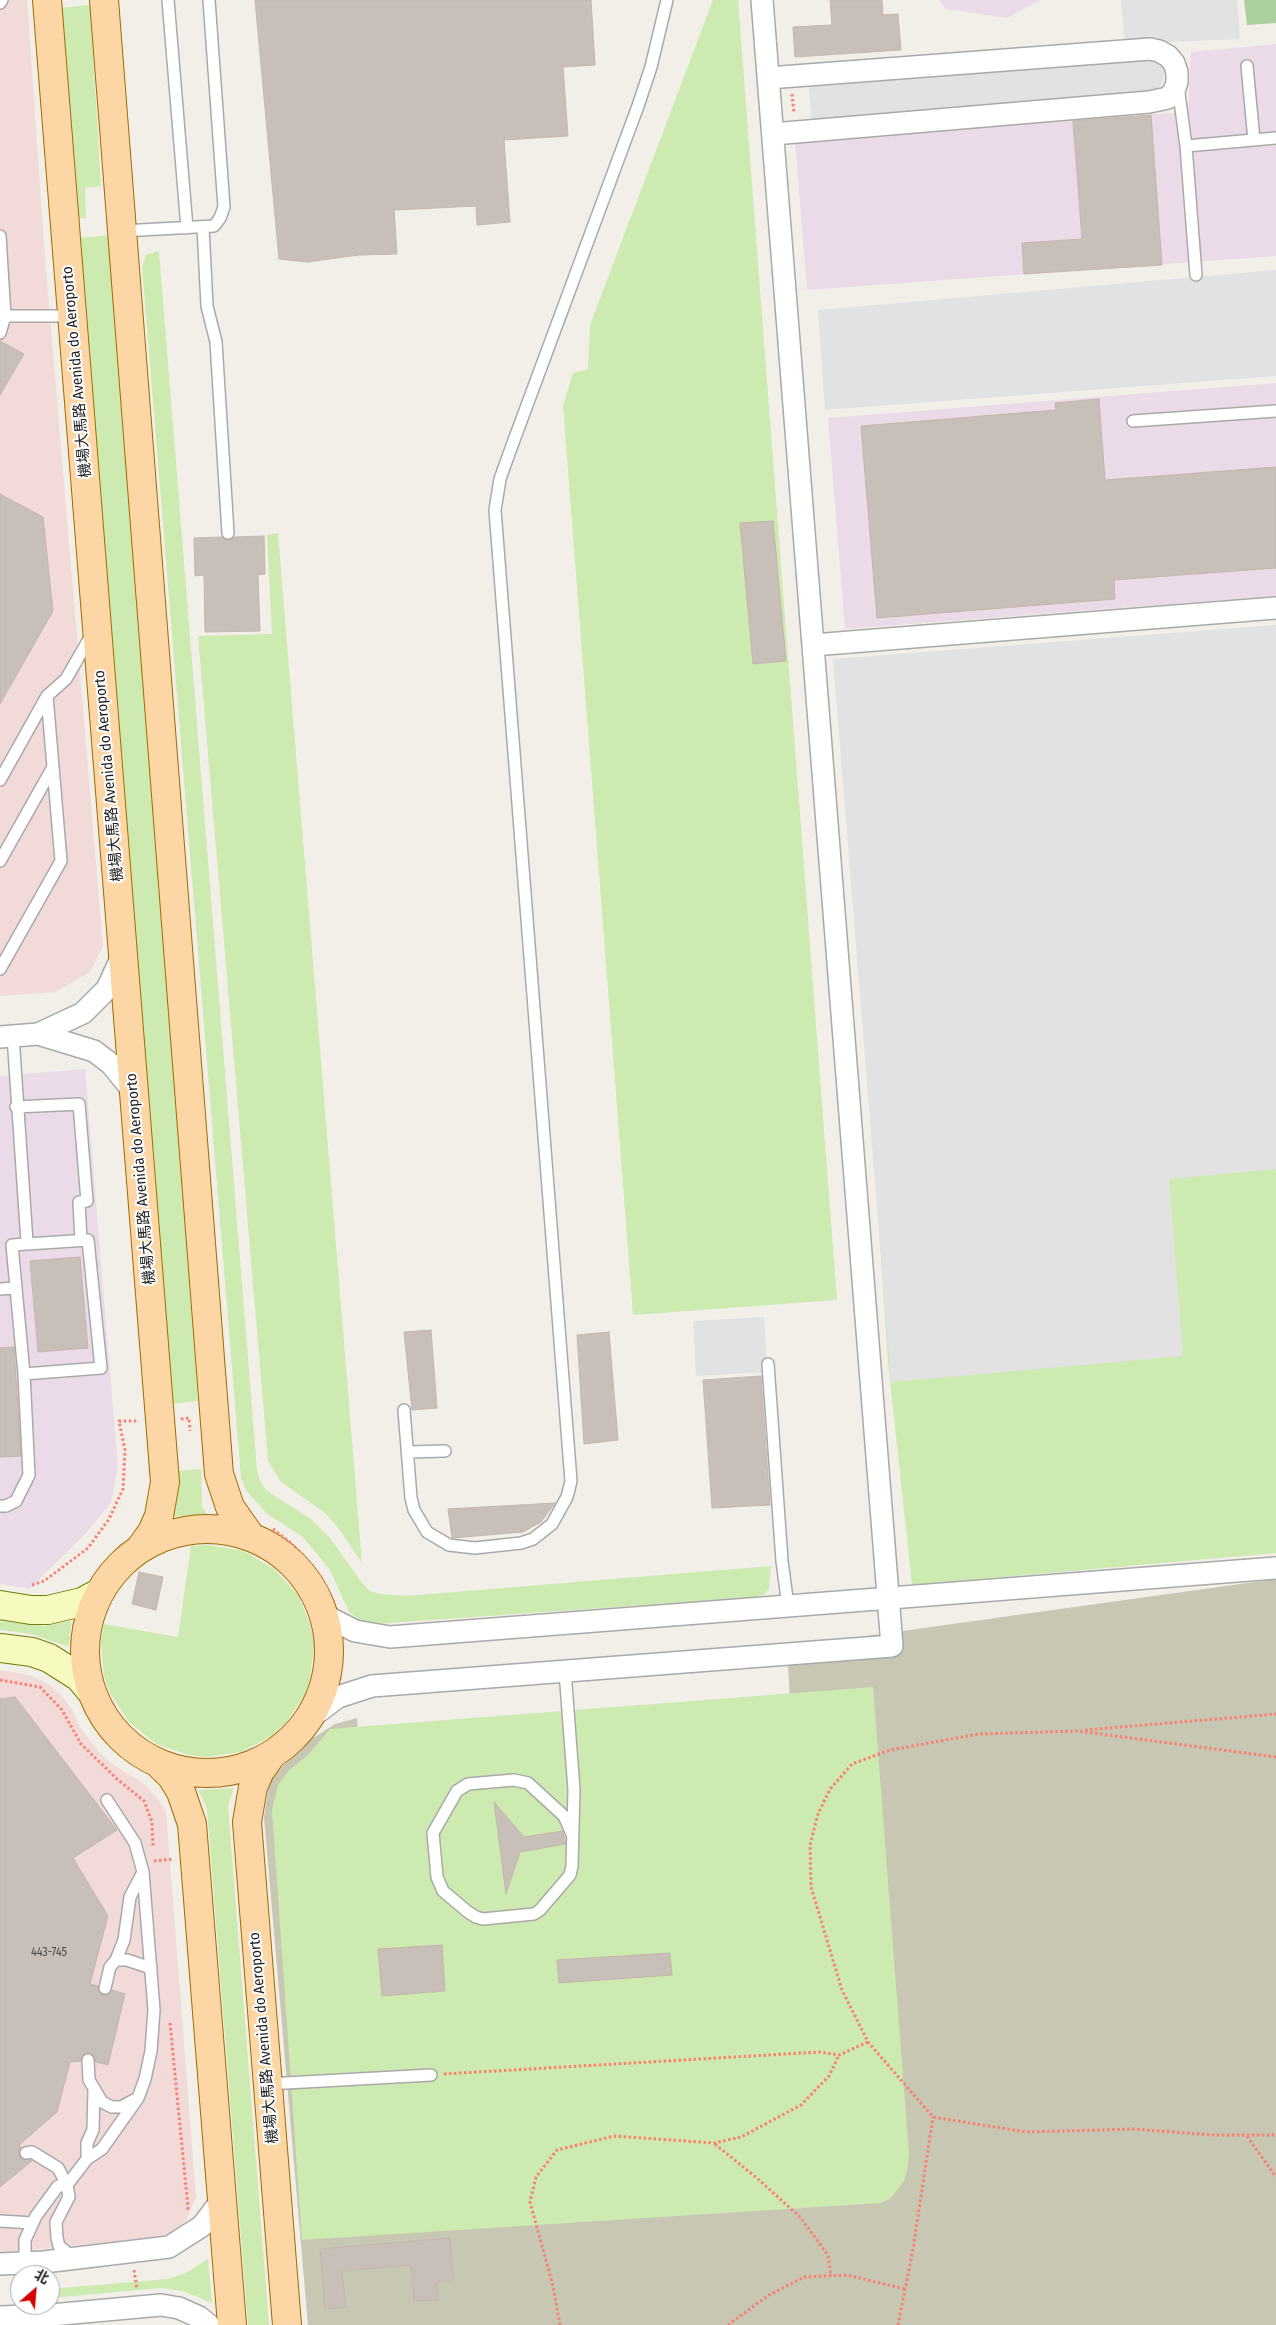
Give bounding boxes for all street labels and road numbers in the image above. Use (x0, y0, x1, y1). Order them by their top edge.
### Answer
street label: 機場大馬路 Avenida do Aeroporto (59, 266, 95, 478)
street label: 機場大馬路 Avenida do Aeroporto (91, 670, 127, 882)
street label: 機場大馬路 Avenida do Aeroporto (123, 1073, 159, 1285)
street label: 機場大馬路 Avenida do Aeroporto (246, 1932, 282, 2144)

